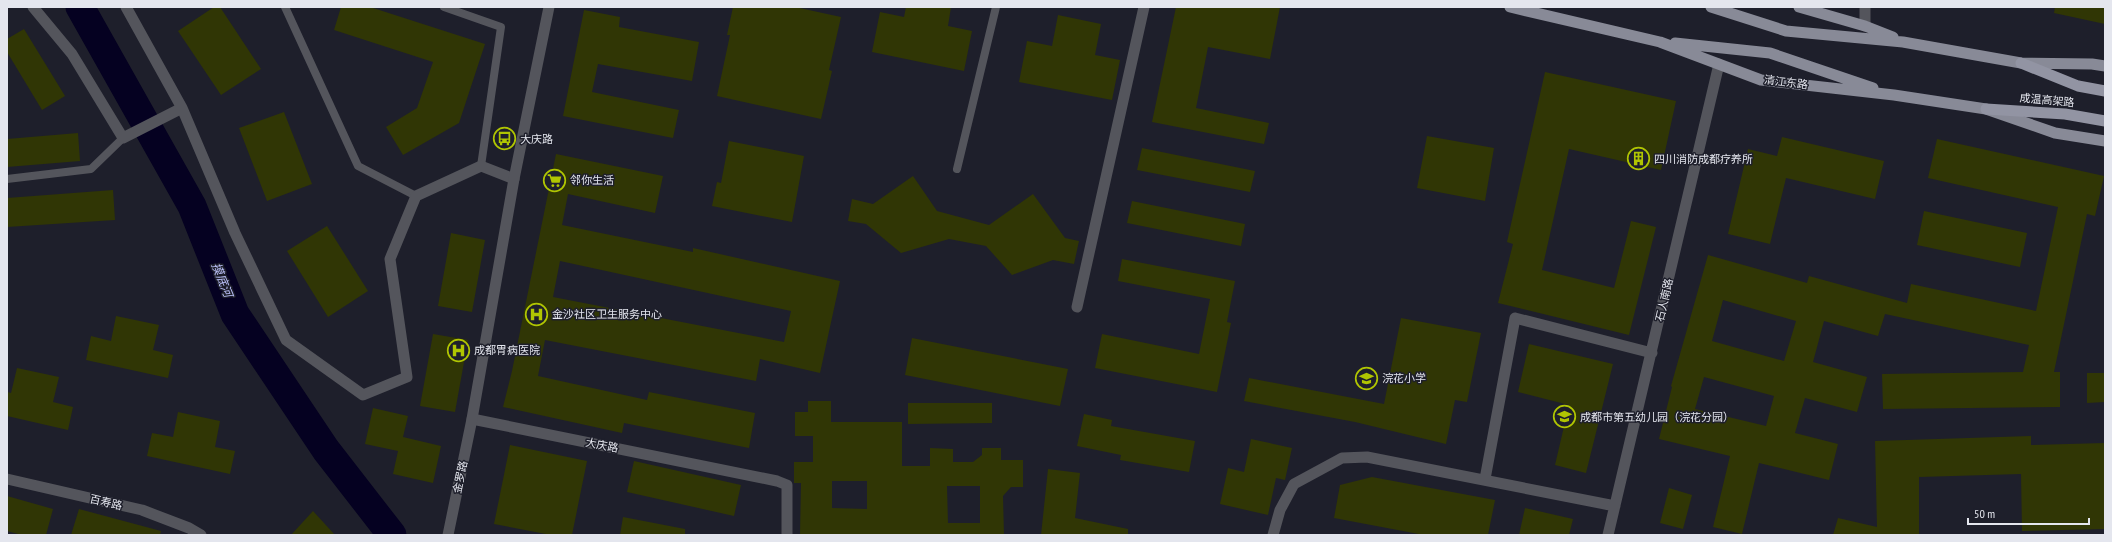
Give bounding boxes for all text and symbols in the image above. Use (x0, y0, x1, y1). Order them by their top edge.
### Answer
street label: 清江东路 (1763, 72, 1809, 92)
street label: 成温高架路 (2019, 91, 2075, 109)
bus stop icon: 大庆路 (492, 126, 518, 152)
place label: 大庆路 (520, 132, 553, 146)
building icon: 四川消防成都疗养所 (1626, 146, 1652, 172)
place label: 四川消防成都疗养所 (1654, 152, 1753, 166)
supermarket icon: 邻你生活 (541, 167, 567, 193)
place label: 邻你生活 (570, 173, 614, 187)
water label: 摸底河 (209, 260, 237, 301)
street label: 石人南路 (1652, 277, 1676, 323)
hospital icon: 金沙社区卫生服务中心 (524, 301, 550, 327)
place label: 金沙社区卫生服务中心 (552, 307, 662, 321)
hospital icon: 成都胃病医院 (445, 337, 471, 363)
place label: 成都胃病医院 (474, 343, 540, 357)
school or university icon: 浣花小学 (1354, 365, 1380, 391)
place label: 浣花小学 (1382, 371, 1426, 385)
school or university icon: 成都市第五幼儿园（浣花分园） (1551, 404, 1577, 430)
place label: 成都市第五幼儿园（浣花分园） (1580, 410, 1734, 424)
street label: 大庆路 (584, 435, 620, 455)
street label: 金罗路 (450, 459, 470, 495)
street label: 百寿路 (88, 491, 124, 513)
scale bar (1968, 500, 2089, 526)
text: 50 m (1974, 506, 1995, 521)

